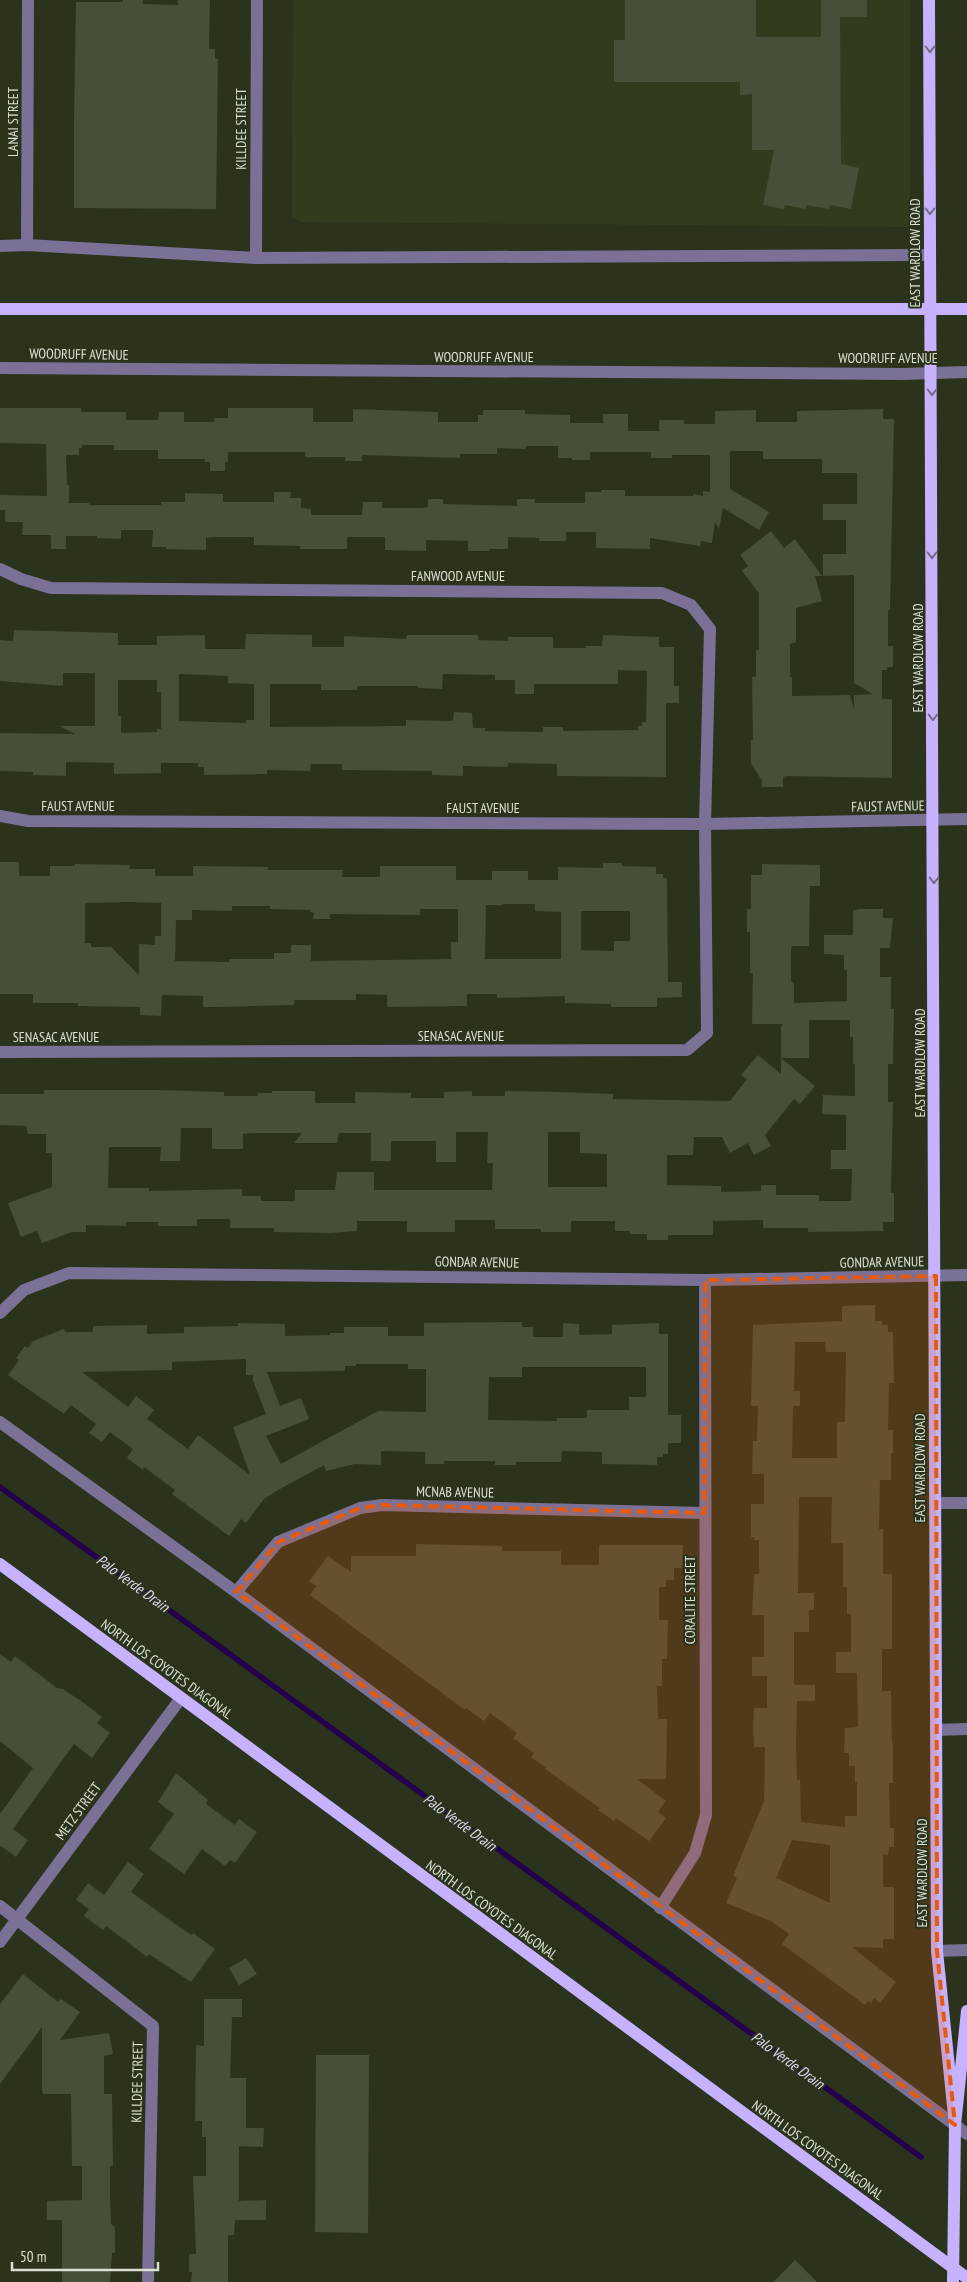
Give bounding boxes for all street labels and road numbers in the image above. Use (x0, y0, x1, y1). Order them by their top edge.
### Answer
street label: LANAI STREET (4, 86, 22, 157)
street label: KILLDEE STREET (232, 88, 250, 170)
street label: EAST WARDLOW ROAD (906, 198, 924, 308)
street label: WOODRUFF AVENUE (29, 344, 129, 364)
street label: WOODRUFF AVENUE (434, 348, 534, 366)
street label: WOODRUFF AVENUE (838, 349, 938, 367)
street label: FANWOOD AVENUE (411, 567, 505, 585)
street label: EAST WARDLOW ROAD (909, 603, 927, 713)
street label: FAUST AVENUE (851, 796, 925, 816)
street label: FAUST AVENUE (41, 797, 115, 815)
street label: FAUST AVENUE (446, 799, 520, 817)
street label: EAST WARDLOW ROAD (911, 1008, 929, 1118)
street label: SENASAC AVENUE (418, 1027, 504, 1045)
street label: SENASAC AVENUE (13, 1028, 99, 1046)
street label: GONDAR AVENUE (435, 1252, 519, 1272)
street label: GONDAR AVENUE (840, 1252, 924, 1272)
street label: EAST WARDLOW ROAD (911, 1413, 929, 1523)
street label: MCNAB AVENUE (416, 1482, 494, 1502)
street label: CORALITE STREET (681, 1555, 699, 1644)
street label: NORTH LOS COYOTES DIAGONAL (97, 1615, 237, 1723)
street label: METZ STREET (51, 1778, 105, 1843)
street label: EAST WARDLOW ROAD (913, 1818, 931, 1928)
street label: NORTH LOS COYOTES DIAGONAL (422, 1856, 562, 1964)
street label: KILLDEE STREET (127, 2040, 147, 2123)
street label: NORTH LOS COYOTES DIAGONAL (748, 2096, 888, 2204)

